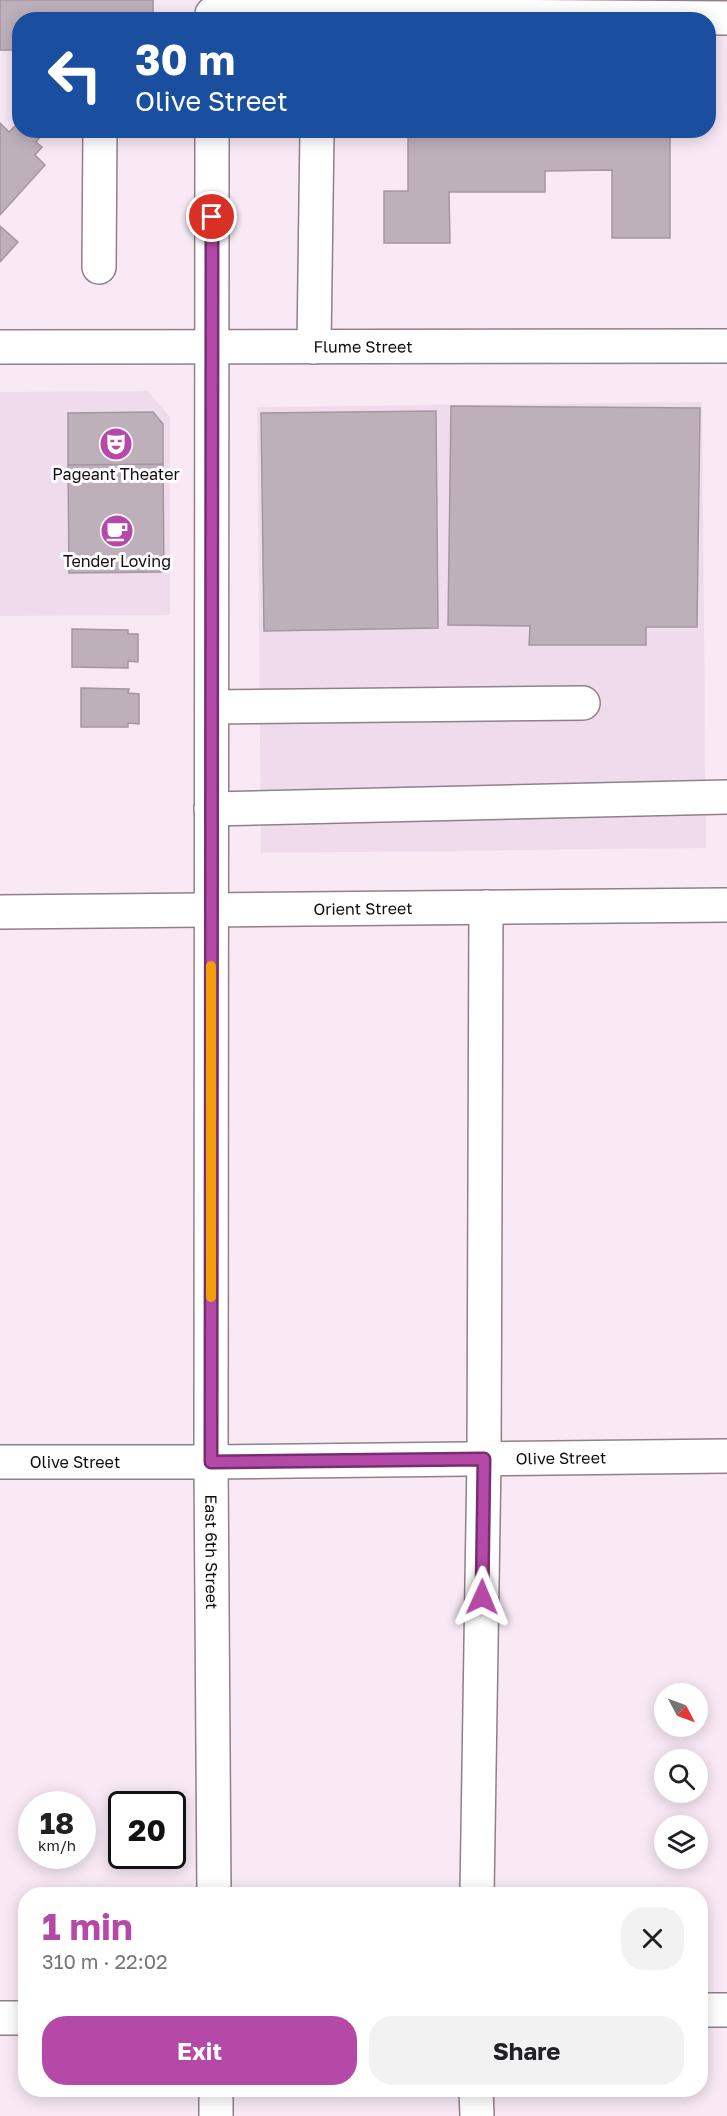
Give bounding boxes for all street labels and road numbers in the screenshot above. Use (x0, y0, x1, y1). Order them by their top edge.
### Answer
street label: Flume Street (313, 336, 413, 357)
street label: Orient Street (313, 898, 413, 919)
street label: Olive Street (516, 1447, 606, 1468)
street label: Olive Street (30, 1452, 120, 1472)
street label: East 6th Street (201, 1494, 222, 1610)

